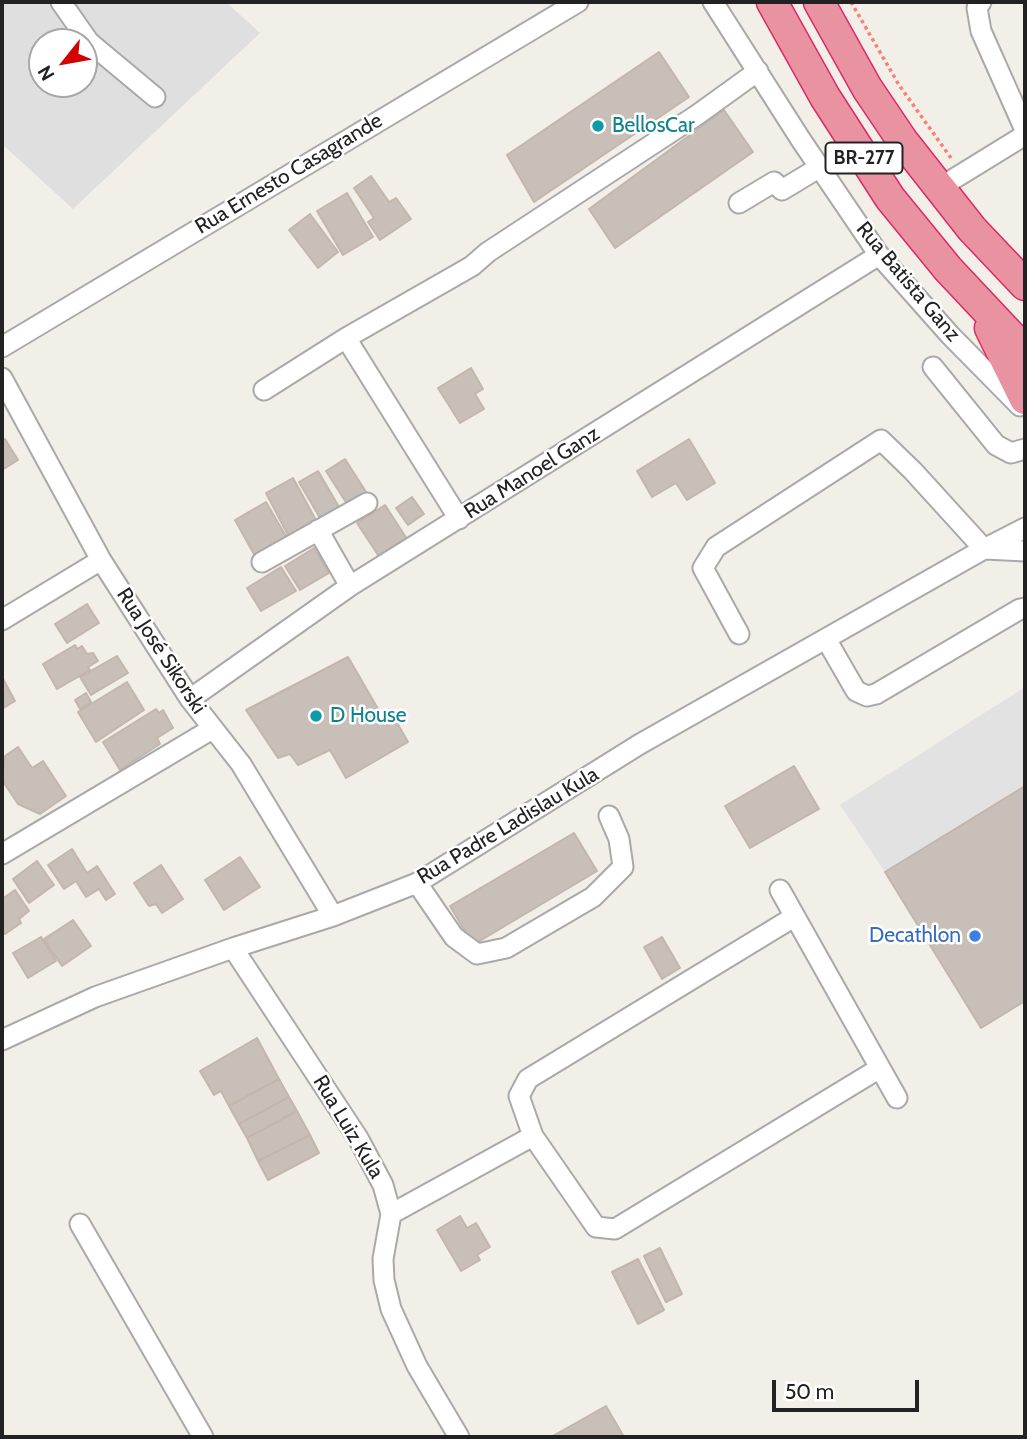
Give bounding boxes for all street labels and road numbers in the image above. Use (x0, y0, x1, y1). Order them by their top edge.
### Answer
street label: Rua Ernesto Casagrande (191, 108, 387, 240)
road number: BR-277 (826, 142, 903, 174)
street label: Rua Batista Ganz (851, 217, 965, 347)
street label: Rua Manoel Ganz (460, 421, 604, 525)
street label: Rua José Sikorski (111, 583, 211, 719)
street label: Rua Padre Ladislau Kula (413, 762, 603, 890)
street label: Rua Luiz Kula (307, 1071, 389, 1183)

